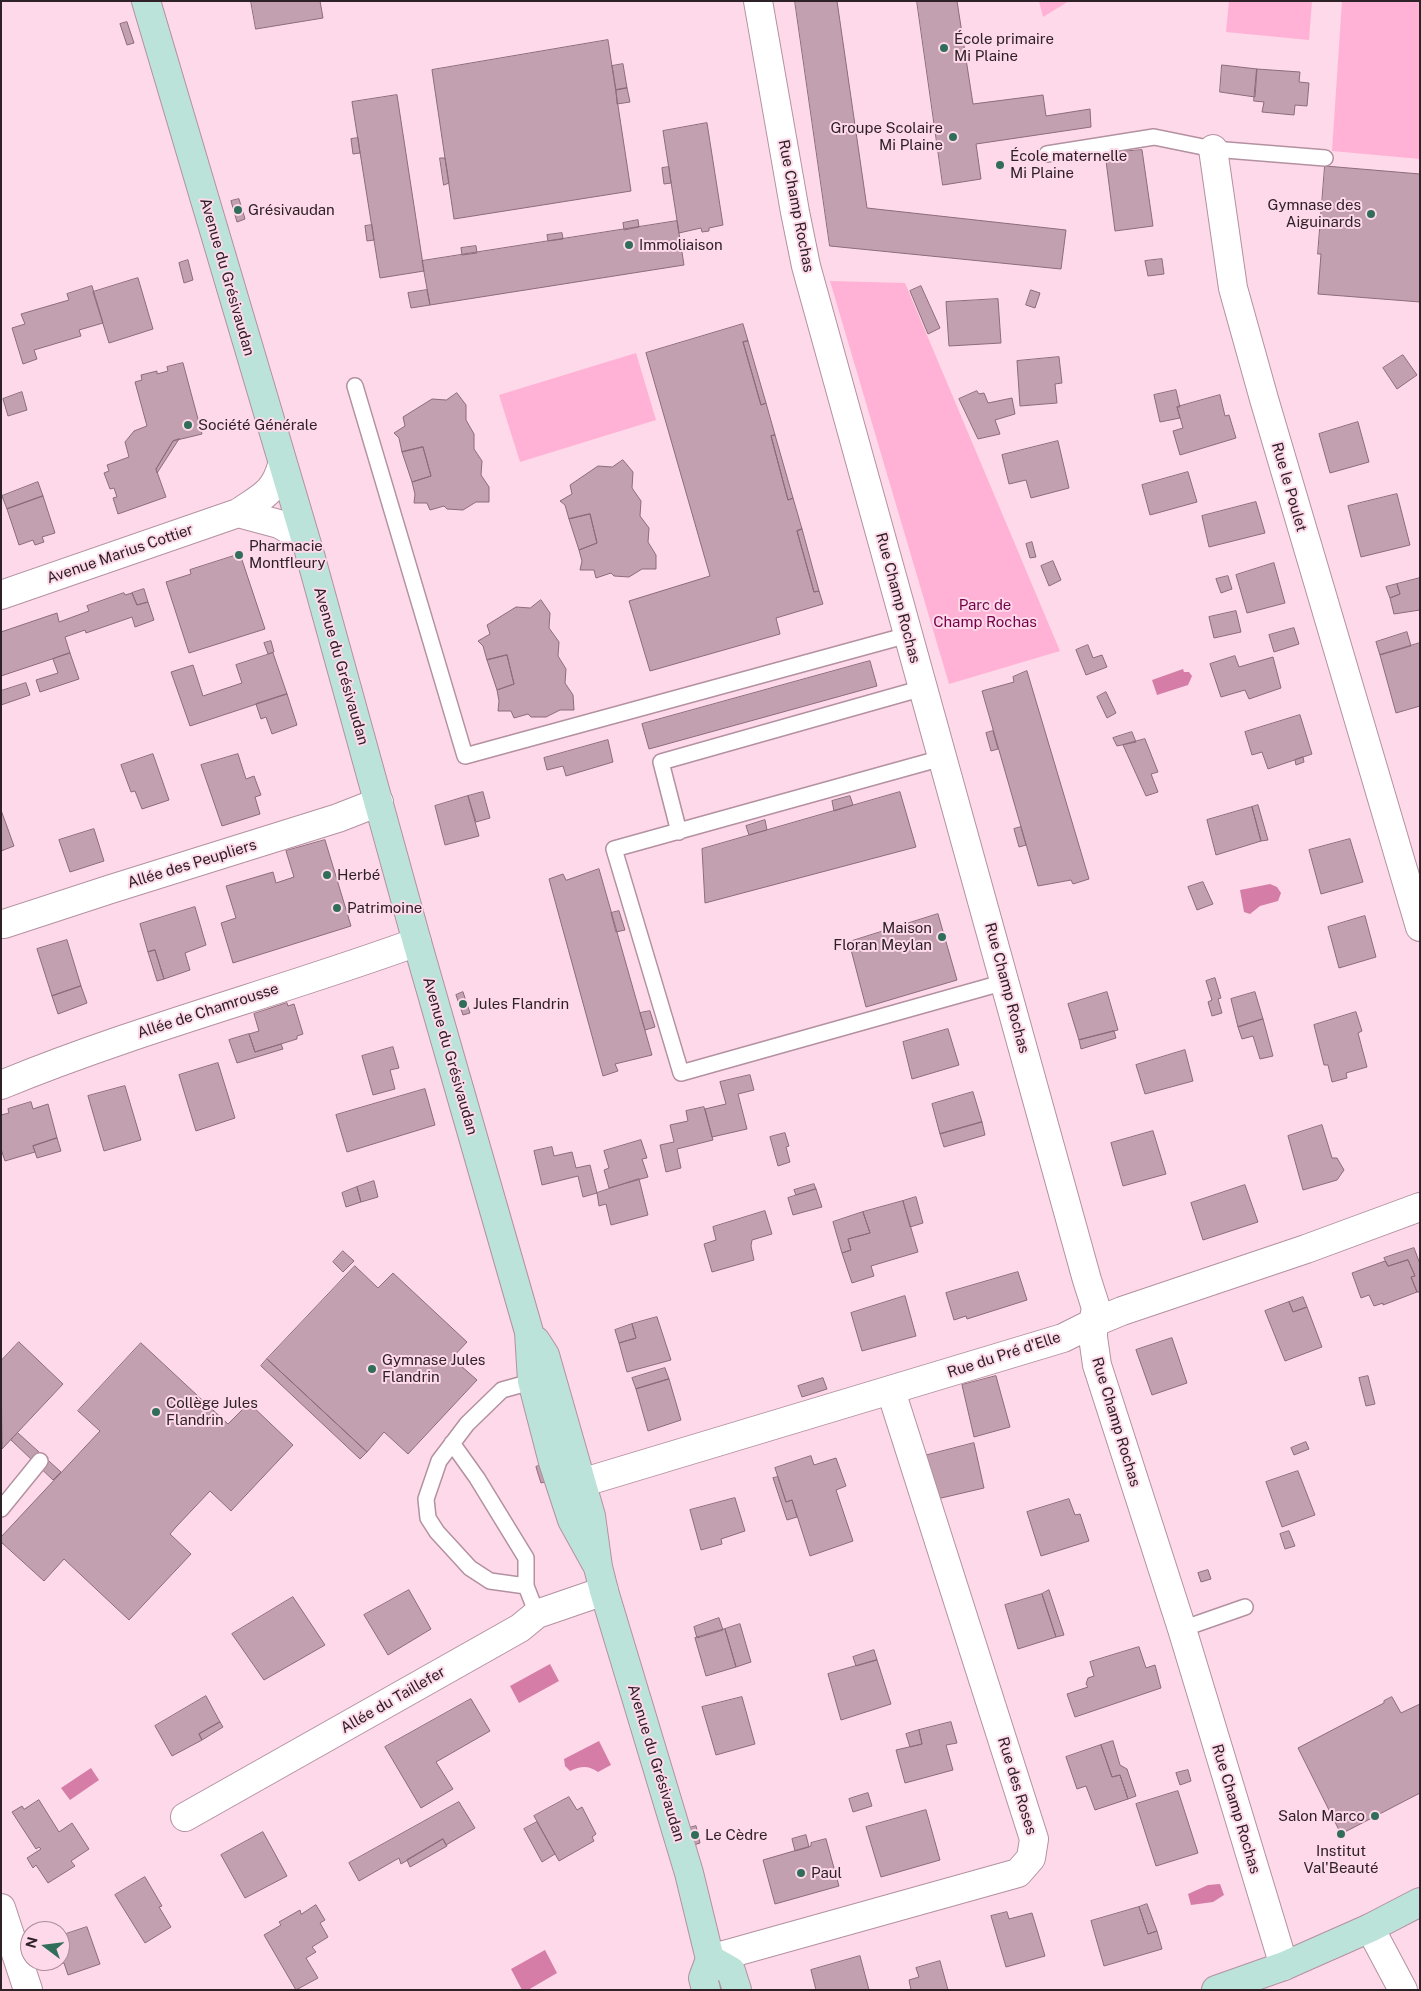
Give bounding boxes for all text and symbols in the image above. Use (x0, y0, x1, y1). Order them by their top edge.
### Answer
place label: École primaire Mi Plaine (954, 30, 1054, 65)
marker: École primaire Mi Plaine (938, 42, 950, 54)
place label: Groupe Scolaire Mi Plaine (830, 119, 943, 154)
marker: Groupe Scolaire Mi Plaine (947, 131, 959, 143)
street label: Rue Champ Rochas (774, 138, 818, 274)
place label: École maternelle Mi Plaine (1010, 147, 1127, 182)
marker: École maternelle Mi Plaine (994, 159, 1006, 171)
street label: Avenue du Grésivaudan (196, 196, 258, 358)
place label: Gymnase des Aiguinards (1267, 196, 1361, 231)
place label: Grésivaudan (248, 201, 335, 219)
marker: Grésivaudan (232, 204, 244, 216)
marker: Gymnase des Aiguinards (1365, 208, 1377, 220)
place label: Immoliaison (639, 236, 723, 254)
marker: Immoliaison (623, 239, 635, 251)
place label: Société Générale (198, 416, 317, 434)
marker: Société Générale (182, 419, 194, 431)
street label: Rue le Poulet (1268, 440, 1310, 534)
street label: Avenue Marius Cottier (44, 520, 196, 588)
street label: Rue Champ Rochas (872, 531, 924, 665)
place label: Pharmacie Montfleury (249, 537, 326, 572)
marker: Pharmacie Montfleury (233, 549, 245, 561)
street label: Avenue du Grésivaudan (310, 585, 372, 747)
park label: Parc de Champ Rochas (933, 596, 1037, 631)
street label: Allée des Peupliers (125, 836, 259, 892)
place label: Herbé (337, 866, 380, 884)
marker: Herbé (321, 869, 333, 881)
place label: Patrimoine (347, 899, 422, 917)
marker: Patrimoine (331, 902, 343, 914)
place label: Maison Floran Meylan (833, 919, 932, 954)
street label: Rue Champ Rochas (981, 921, 1033, 1055)
marker: Maison Floran Meylan (936, 931, 948, 943)
street label: Avenue du Grésivaudan (419, 975, 481, 1137)
street label: Allée de Chamrousse (135, 980, 281, 1042)
place label: Jules Flandrin (473, 995, 569, 1013)
marker: Jules Flandrin (457, 998, 469, 1010)
street label: Rue du Pré d'Elle (945, 1328, 1063, 1382)
place label: Gymnase Jules Flandrin (382, 1351, 485, 1386)
street label: Rue Champ Rochas (1088, 1355, 1144, 1489)
marker: Gymnase Jules Flandrin (366, 1363, 378, 1375)
place label: Collège Jules Flandrin (166, 1394, 258, 1429)
marker: Collège Jules Flandrin (150, 1406, 162, 1418)
street label: Allée du Taillefer (337, 1663, 449, 1737)
street label: Avenue du Grésivaudan (624, 1682, 688, 1844)
street label: Rue des Roses (994, 1735, 1040, 1837)
street label: Rue Champ Rochas (1208, 1742, 1264, 1876)
place label: Salon Marco (1278, 1807, 1365, 1825)
marker: Salon Marco (1369, 1810, 1381, 1822)
place label: Le Cèdre (705, 1826, 768, 1844)
marker: Institut Val'Beauté (1335, 1828, 1347, 1840)
marker: Le Cèdre (689, 1829, 701, 1841)
place label: Institut Val'Beauté (1304, 1842, 1378, 1877)
place label: Paul (811, 1864, 842, 1882)
marker: Paul (795, 1867, 807, 1879)
north arrow (20, 1921, 70, 1971)
text: N (22, 1935, 41, 1950)

